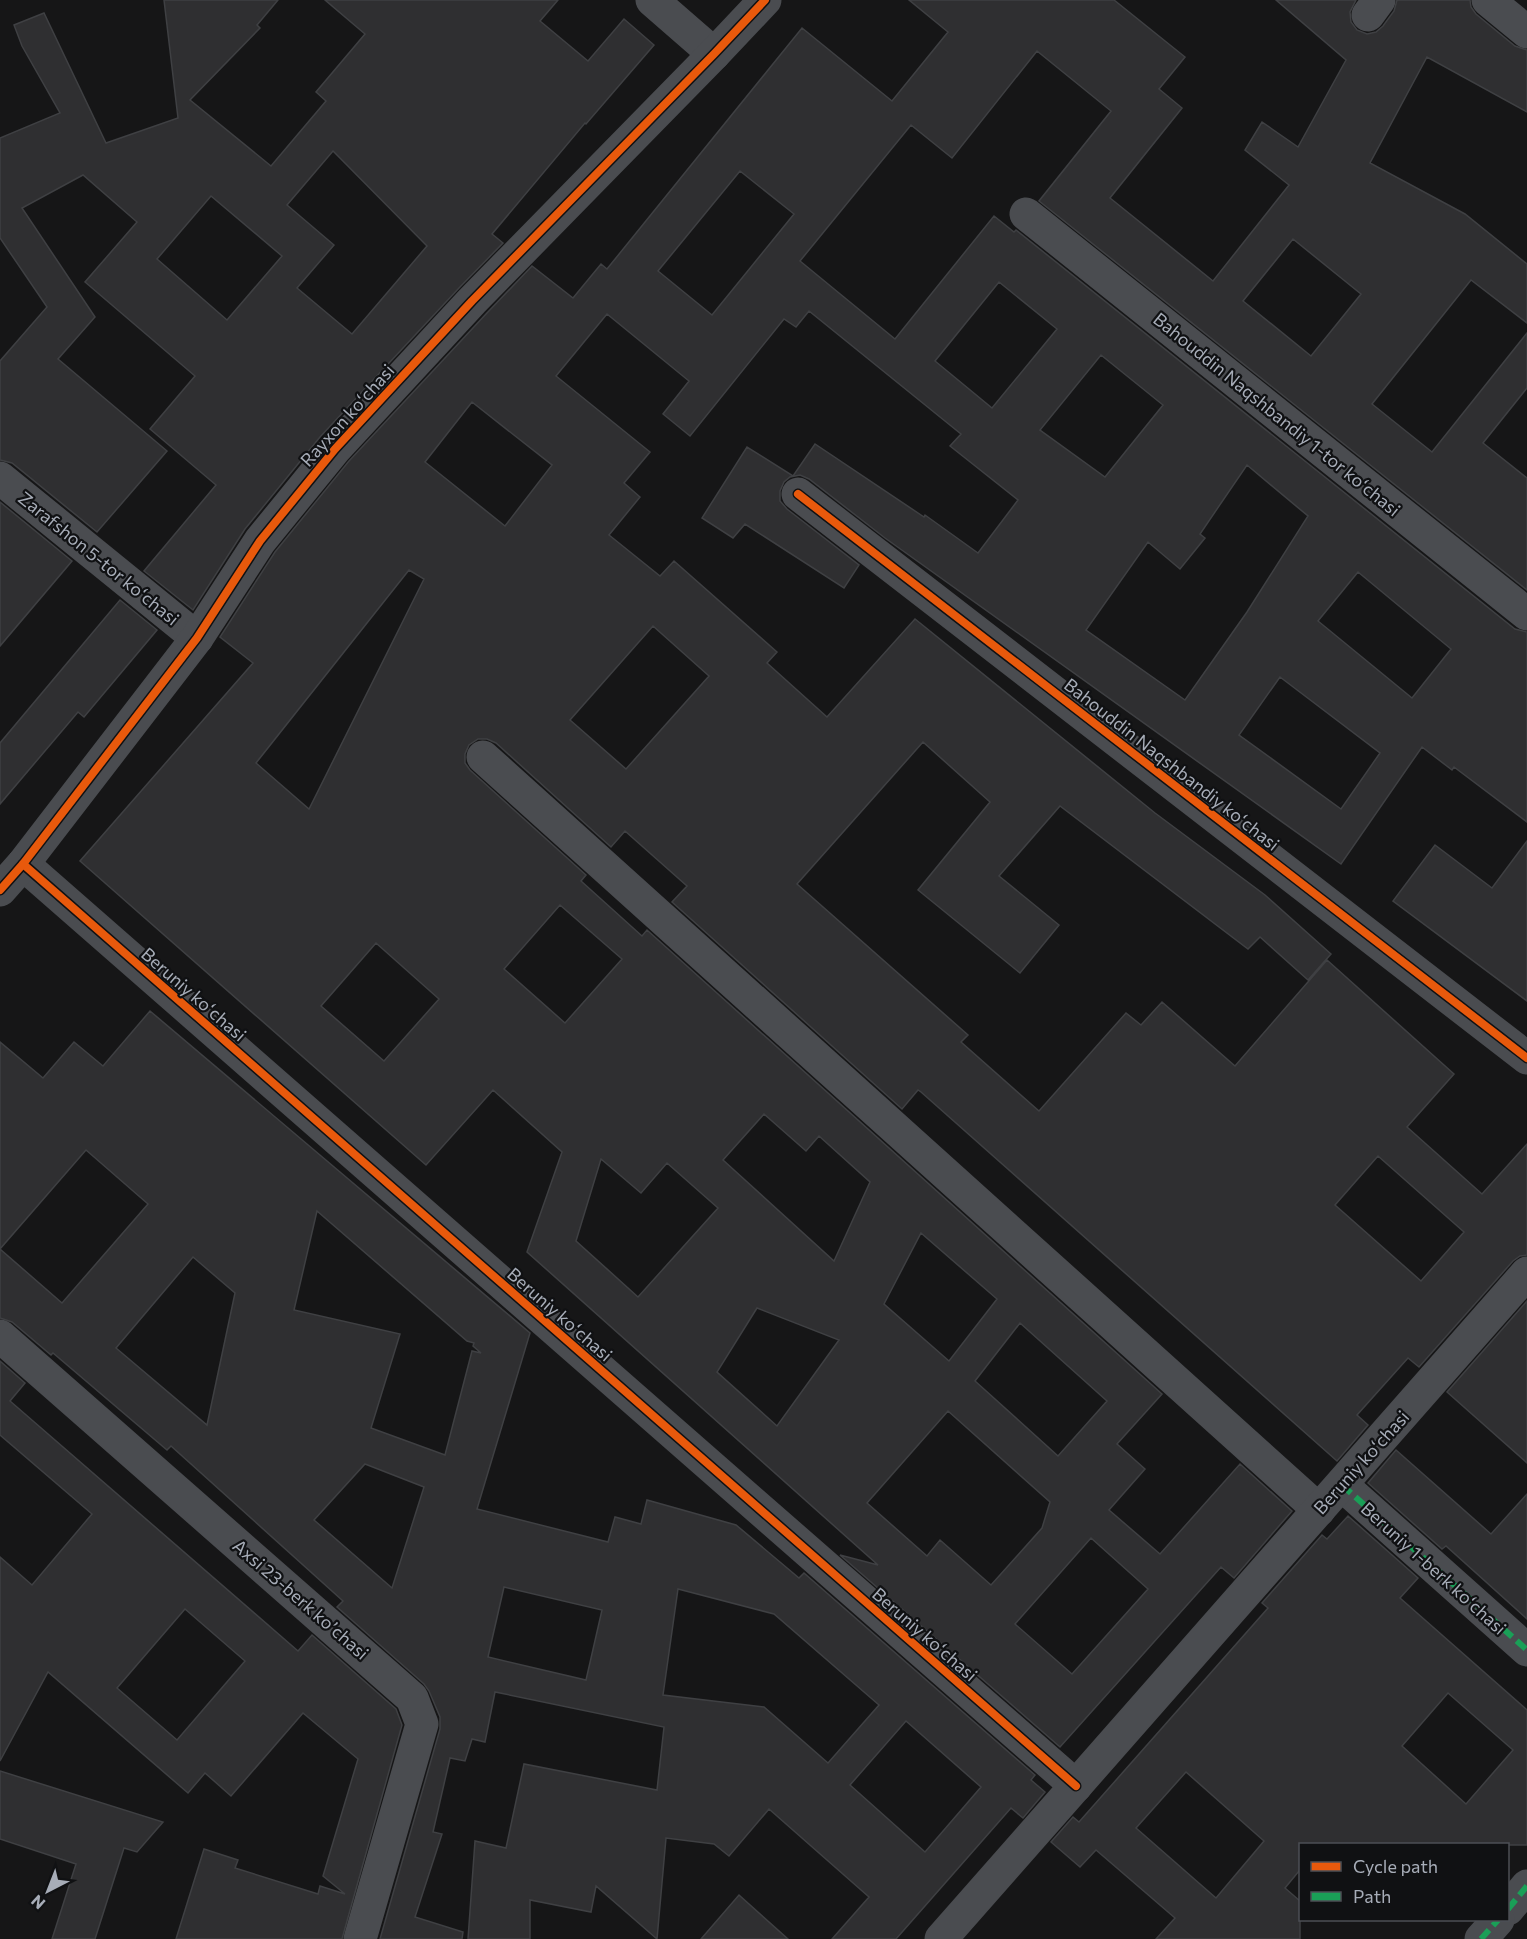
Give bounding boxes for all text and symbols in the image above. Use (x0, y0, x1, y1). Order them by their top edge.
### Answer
street label: Bahouddin Naqshbandiy 1-tor koʻchasi (1149, 308, 1405, 520)
street label: Rayxon koʻchasi (295, 359, 399, 471)
street label: Zarafshon 5-tor koʻchasi (14, 486, 184, 630)
street label: Bahouddin Naqshbandiy koʻchasi (1060, 673, 1284, 855)
street label: Beruniy koʻchasi (137, 942, 251, 1046)
street label: Beruniy koʻchasi (503, 1262, 617, 1366)
street label: Beruniy koʻchasi (1309, 1406, 1413, 1518)
street label: Beruniy 1-berk koʻchasi (1357, 1497, 1511, 1639)
street label: Аxsi 23-berk koʼchasi (229, 1534, 373, 1664)
street label: Beruniy koʻchasi (868, 1582, 982, 1686)
legend (1299, 1843, 1509, 1921)
text: Cycle path (1353, 1855, 1438, 1877)
north arrow (18, 1861, 78, 1921)
text: Path (1353, 1885, 1391, 1907)
text: N (27, 1891, 48, 1914)

